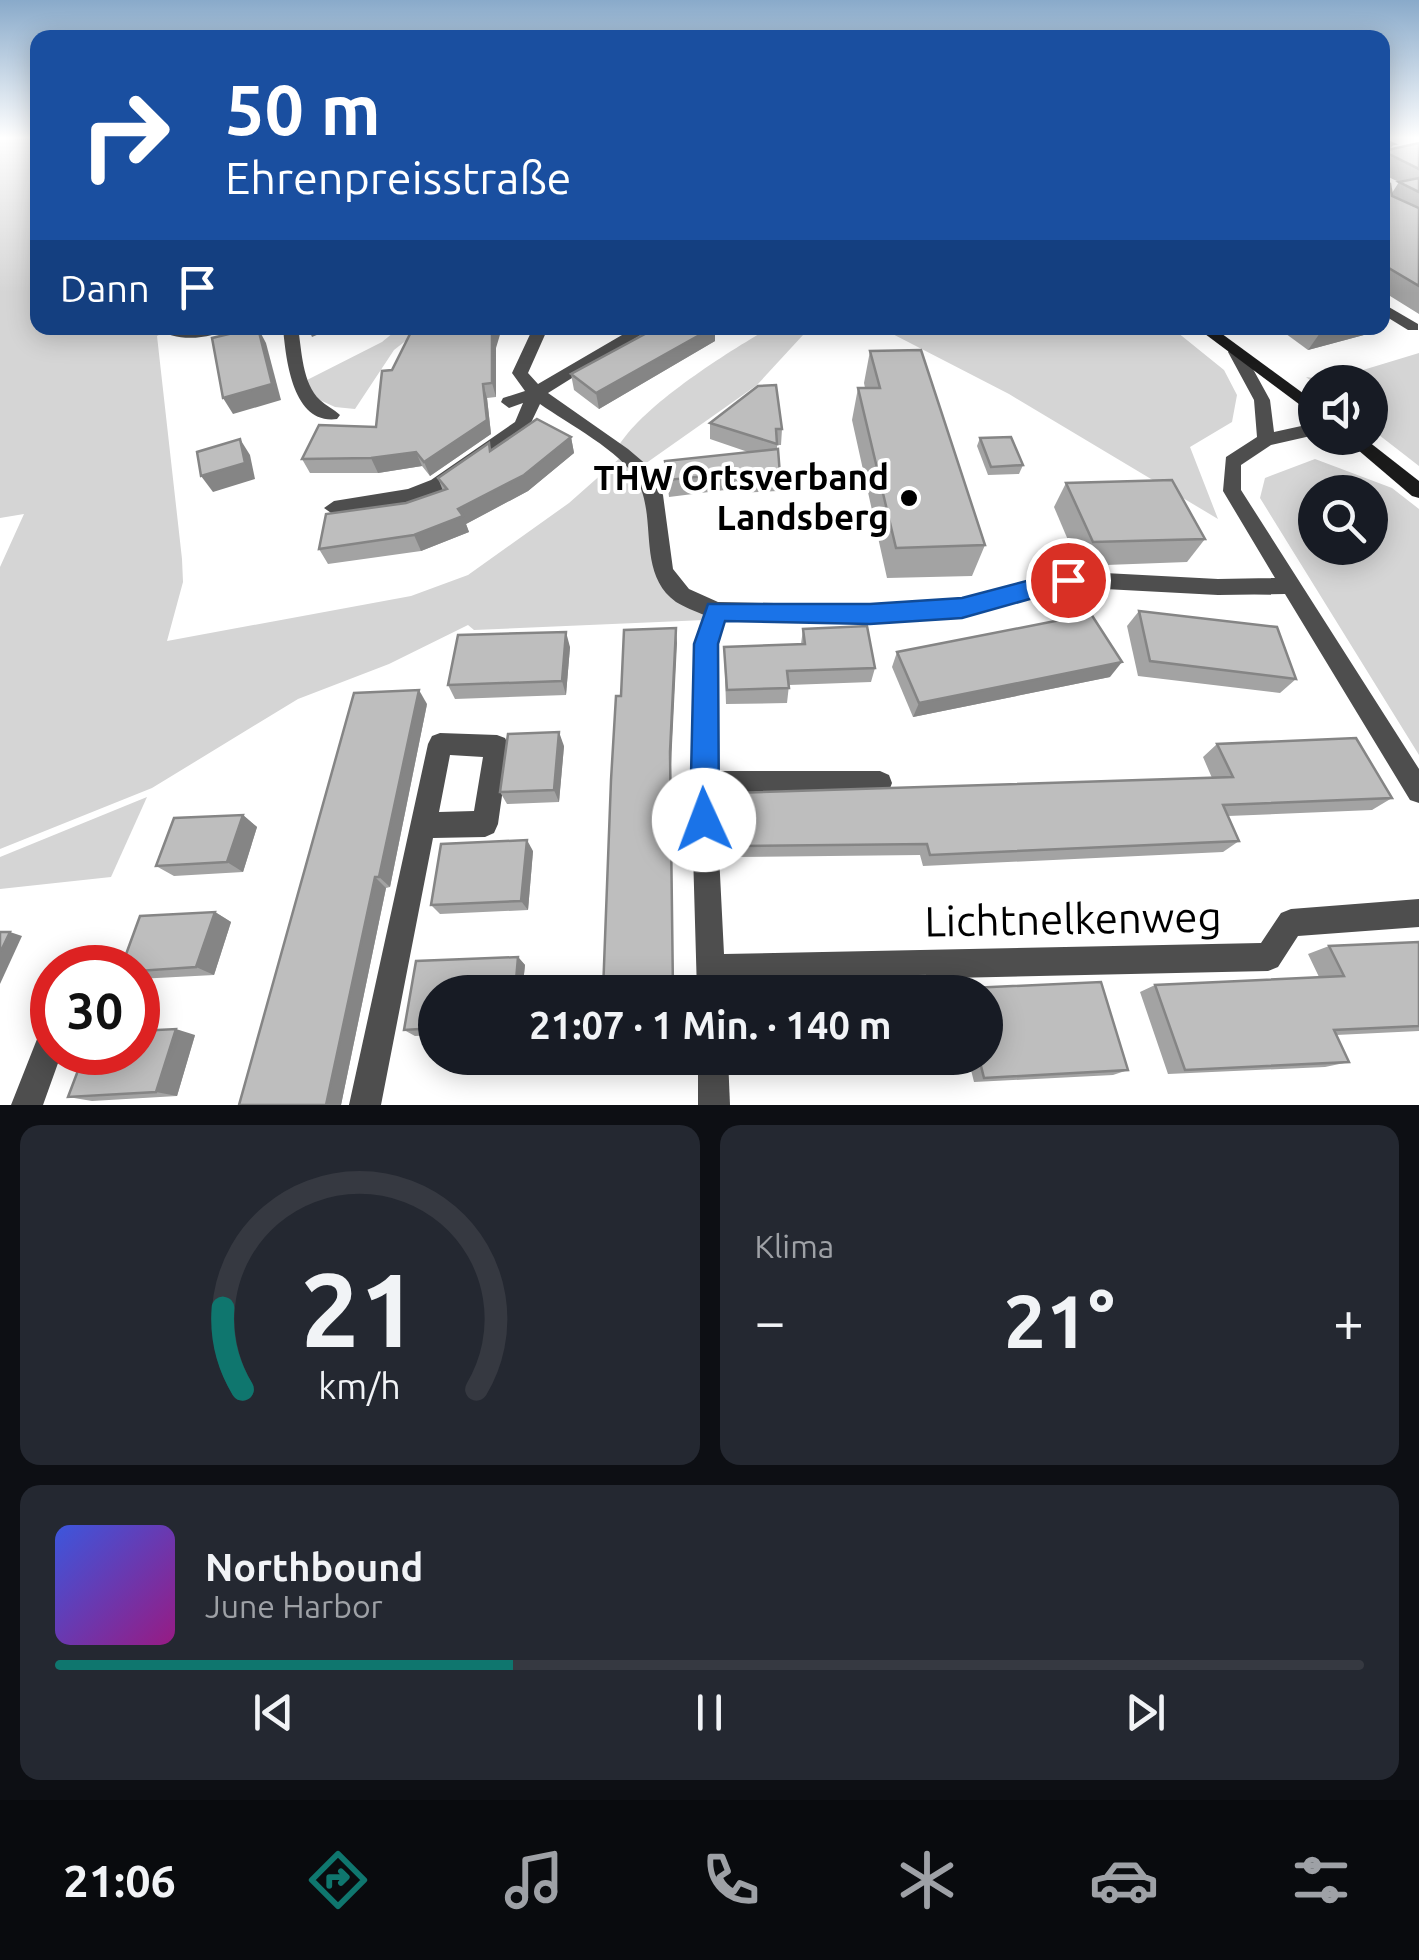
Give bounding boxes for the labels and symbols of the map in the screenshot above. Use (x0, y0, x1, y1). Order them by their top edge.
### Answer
place label: THW Ortsverband Landsberg (594, 457, 889, 537)
marker: THW Ortsverband Landsberg (898, 487, 920, 509)
pin (1026, 538, 1111, 623)
position arrow (652, 768, 756, 872)
street label: Lichtnelkenweg (924, 892, 1222, 945)
speed limit sign: 30 (30, 945, 160, 1075)

